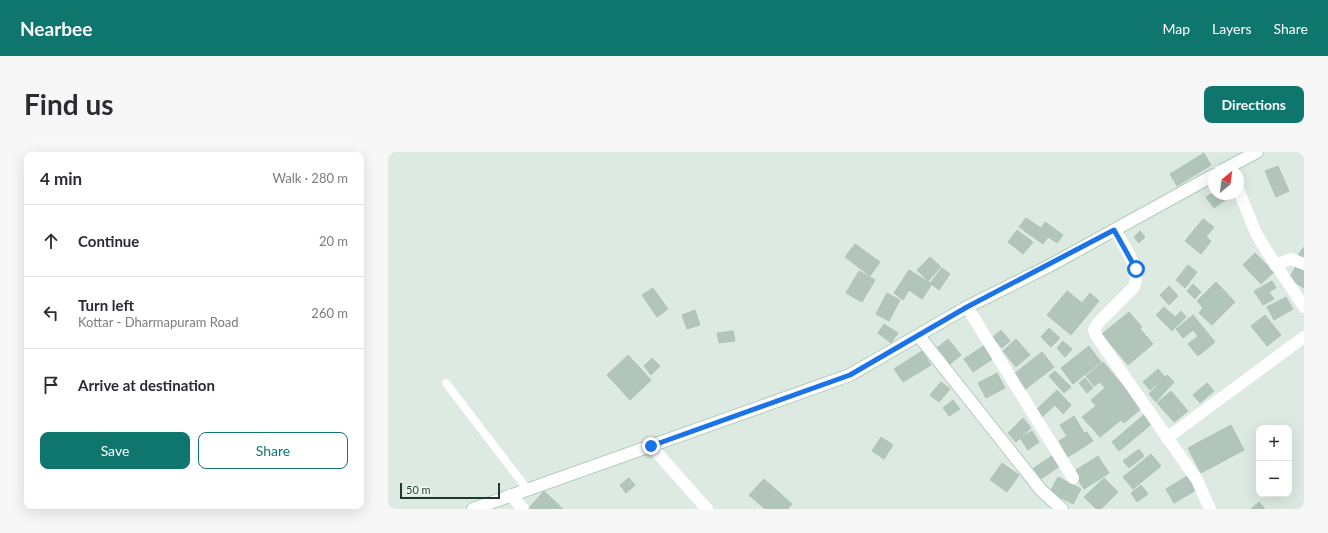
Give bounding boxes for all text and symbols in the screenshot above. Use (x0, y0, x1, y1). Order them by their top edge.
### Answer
text: Nearbee (20, 17, 92, 40)
text: Map (1162, 20, 1190, 37)
text: Layers (1212, 20, 1252, 37)
text: Share (1274, 20, 1308, 37)
button: Directions (1204, 86, 1304, 123)
text: Find us (24, 87, 114, 121)
north arrow (1208, 164, 1244, 200)
text: 4 min (40, 168, 82, 189)
text: Walk · 280 m (272, 170, 348, 186)
icon: ahead (40, 230, 62, 252)
text: Continue (78, 232, 139, 250)
text: 20 m (319, 233, 348, 249)
route start (1127, 260, 1145, 278)
text: Turn left (78, 296, 134, 314)
icon: left (40, 302, 62, 324)
text: 260 m (311, 305, 348, 321)
text: Kottar - Dharmapuram Road (78, 314, 239, 330)
icon: arrive (40, 374, 62, 396)
text: Arrive at destination (78, 376, 215, 394)
map controls (1256, 425, 1292, 497)
button: + (1256, 425, 1292, 461)
button: Save (40, 432, 190, 469)
button: Share (198, 432, 348, 469)
route end (642, 437, 660, 455)
button: − (1256, 461, 1292, 497)
scale bar (400, 481, 500, 500)
text: 50 m (406, 483, 431, 496)

